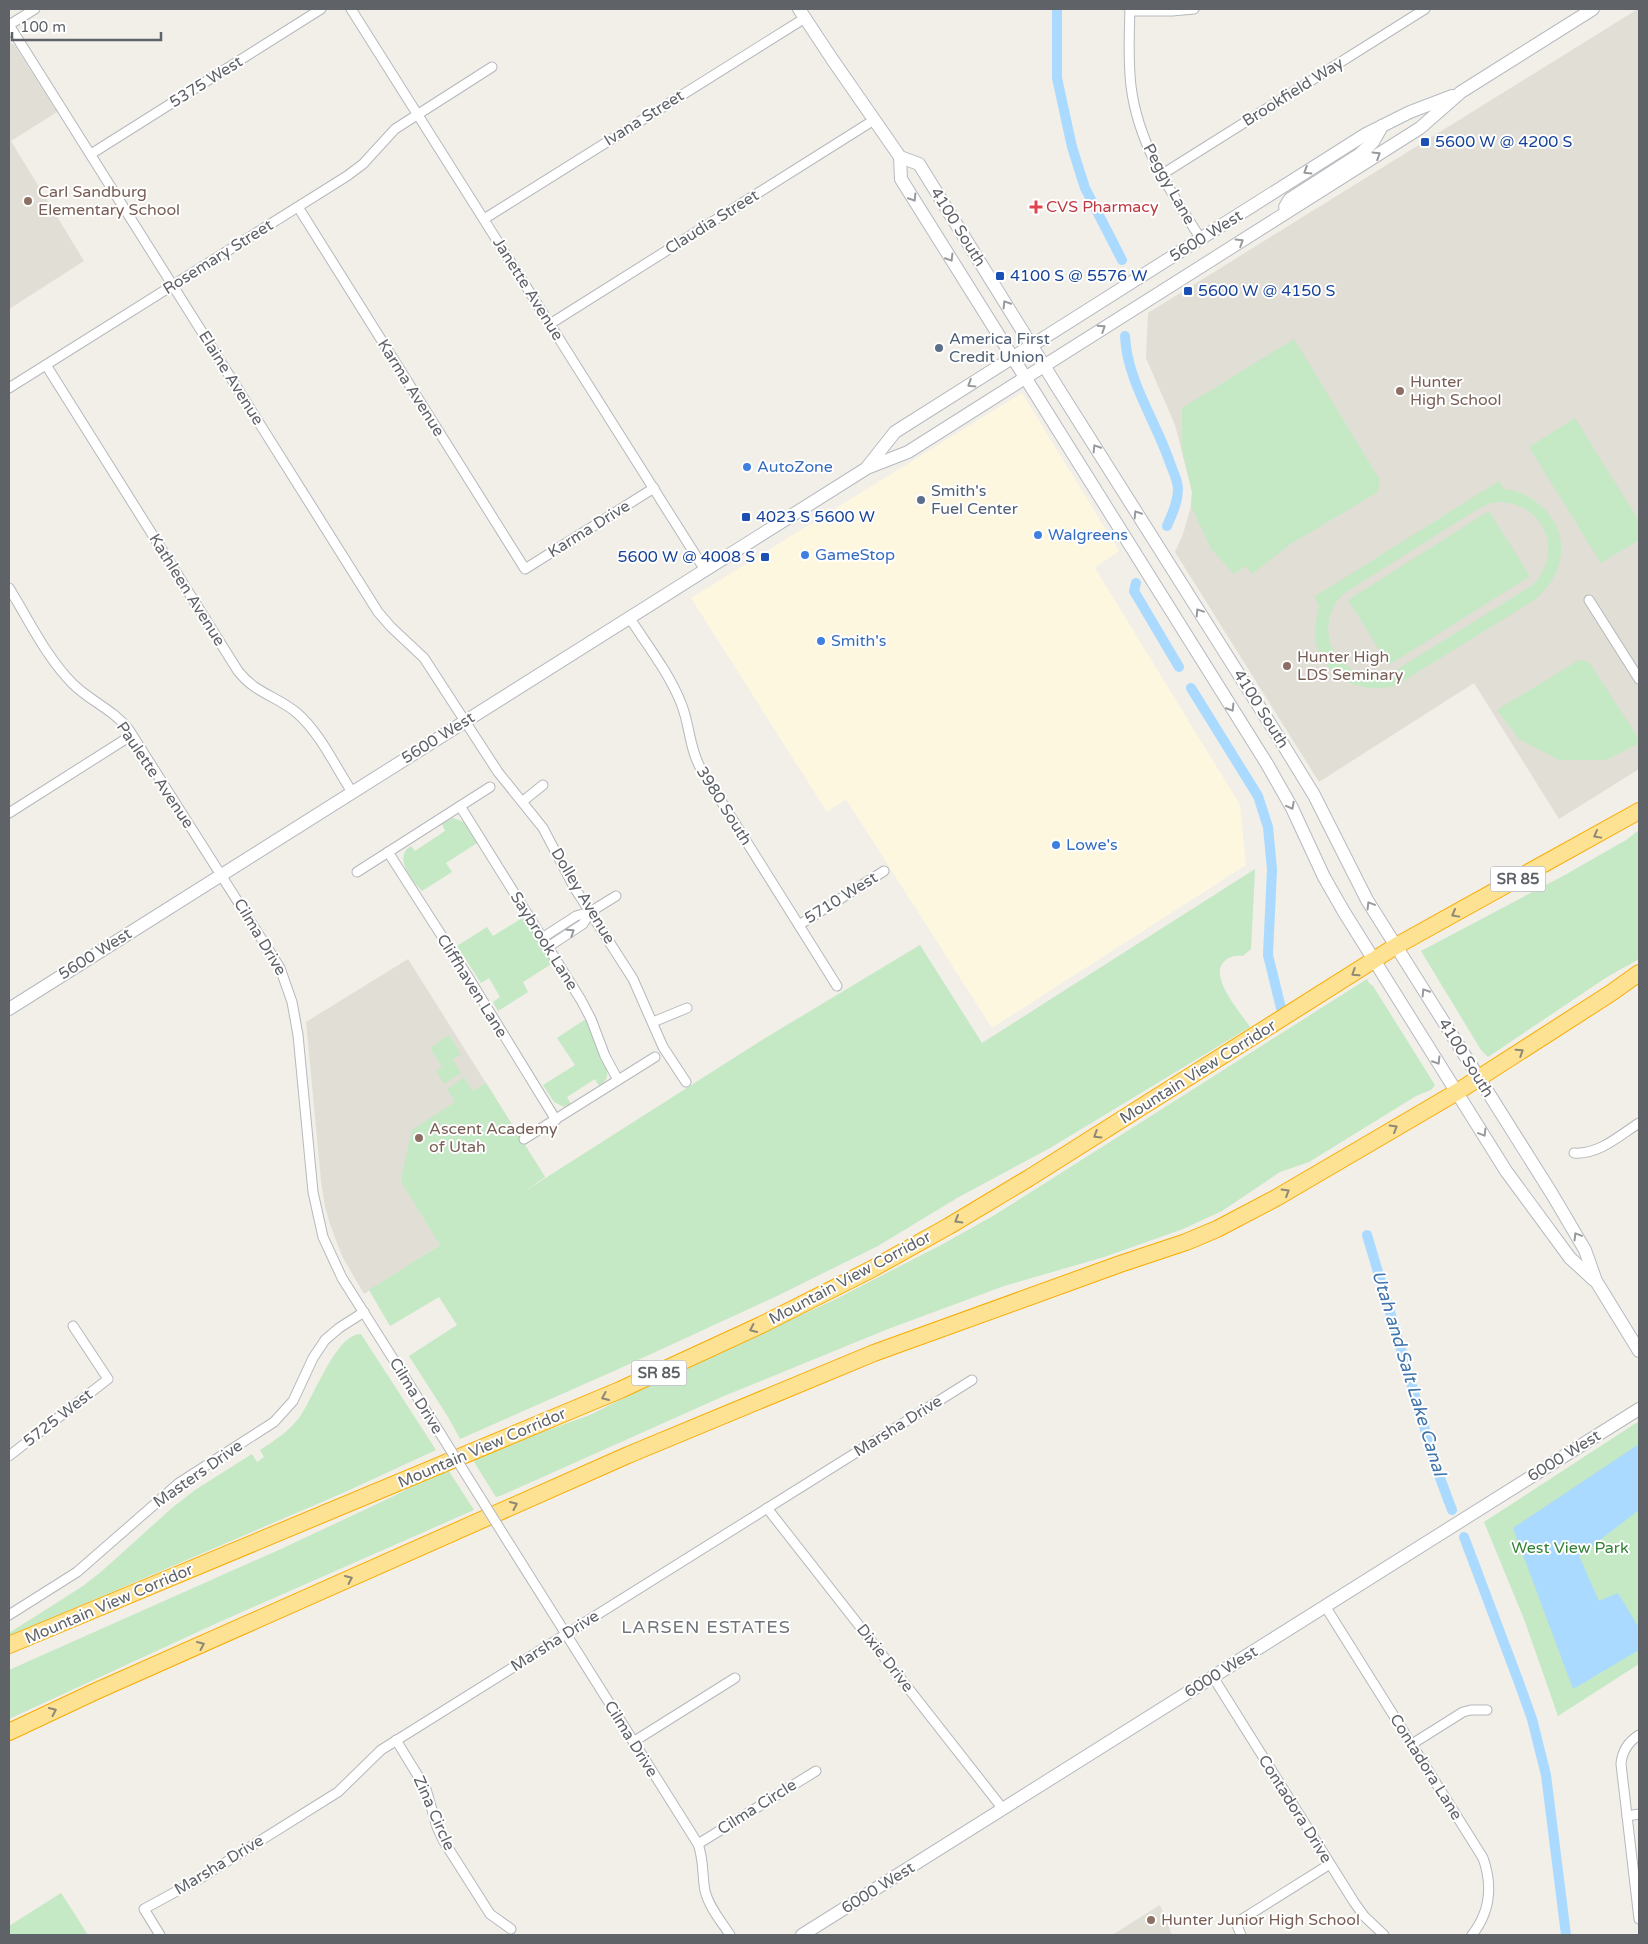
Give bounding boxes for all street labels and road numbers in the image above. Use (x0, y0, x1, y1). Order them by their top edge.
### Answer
street label: 5375 West (166, 52, 246, 112)
street label: Brookfield Way (1239, 53, 1348, 131)
street label: Ivana Street (600, 86, 688, 150)
street label: Peggy Lane (1139, 140, 1199, 228)
street label: 4100 South (926, 184, 990, 270)
street label: Claudia Street (661, 185, 763, 259)
street label: 5600 West (1166, 206, 1246, 266)
street label: Rosemary Street (159, 215, 277, 299)
street label: Janette Avenue (488, 234, 568, 344)
street label: Elaine Avenue (194, 327, 268, 429)
street label: Karma Avenue (373, 336, 449, 440)
street label: Karma Drive (544, 496, 634, 562)
street label: Kathleen Avenue (144, 530, 230, 650)
street label: 4100 South (1229, 666, 1293, 752)
street label: 5600 West (398, 708, 478, 768)
street label: Paulette Avenue (112, 718, 198, 832)
street label: 3980 South (692, 763, 756, 849)
street label: Dolley Avenue (547, 844, 619, 948)
road number: SR 85 (1490, 866, 1546, 892)
street label: 5710 West (801, 868, 881, 928)
street label: Saybrook Lane (506, 888, 582, 994)
street label: Cilma Drive (229, 895, 291, 979)
street label: 5600 West (55, 924, 135, 984)
street label: Cliffhaven Lane (432, 930, 512, 1042)
street label: Mountain View Corridor (1116, 1015, 1281, 1128)
street label: 4100 South (1434, 1015, 1498, 1101)
street label: Mountain View Corridor (765, 1226, 935, 1329)
street label: Cilma Drive (385, 1354, 447, 1438)
road number: SR 85 (632, 1360, 686, 1386)
street label: 5725 West (19, 1385, 97, 1451)
street label: Marsha Drive (850, 1391, 946, 1461)
street label: Mountain View Corridor (395, 1403, 570, 1493)
street label: 6000 West (1524, 1426, 1604, 1486)
street label: Masters Drive (149, 1436, 247, 1512)
street label: Mountain View Corridor (22, 1559, 197, 1649)
street label: Marsha Drive (507, 1606, 603, 1676)
street label: Dixie Drive (852, 1620, 918, 1696)
street label: 6000 West (1181, 1642, 1261, 1702)
street label: Cilma Drive (600, 1697, 662, 1781)
street label: Contadora Lane (1385, 1710, 1467, 1824)
street label: Contadora Drive (1254, 1751, 1336, 1867)
street label: Zina Circle (409, 1773, 459, 1853)
street label: Cilma Circle (714, 1775, 800, 1839)
street label: Marsha Drive (171, 1831, 267, 1899)
street label: 6000 West (838, 1858, 918, 1918)

